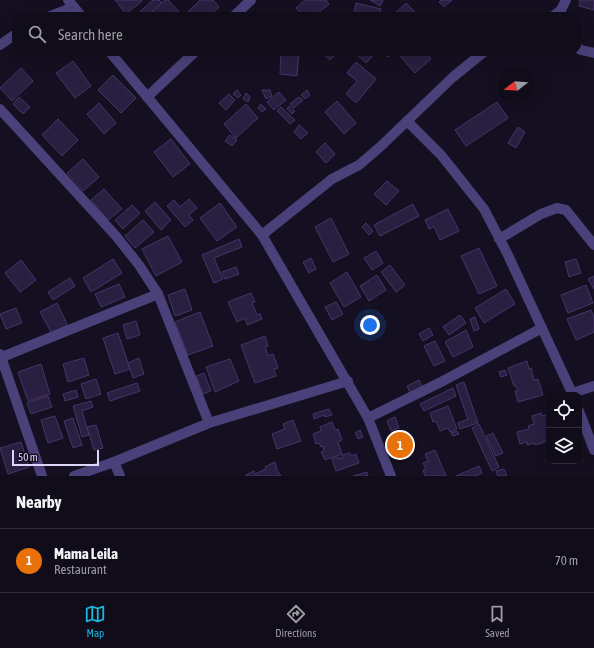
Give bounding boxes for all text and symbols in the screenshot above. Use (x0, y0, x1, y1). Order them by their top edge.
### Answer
search box (12, 12, 582, 56)
icon: search (26, 23, 48, 45)
text: Search here (58, 26, 123, 43)
north arrow (498, 68, 534, 104)
your location (360, 315, 380, 335)
map controls (546, 392, 582, 464)
button: locate (546, 392, 582, 428)
button: layers (546, 428, 582, 464)
pin: 1 (387, 430, 413, 460)
scale bar (12, 448, 99, 467)
text: 50 m (18, 451, 38, 463)
text: Nearby (16, 492, 62, 512)
text: Mama Leila (54, 545, 118, 562)
text: 1 (26, 553, 32, 568)
text: 70 m (555, 553, 578, 568)
text: Restaurant (54, 562, 107, 577)
tab: Map (84, 603, 106, 639)
tab: Directions (275, 603, 316, 639)
tab: Saved (485, 603, 510, 639)

